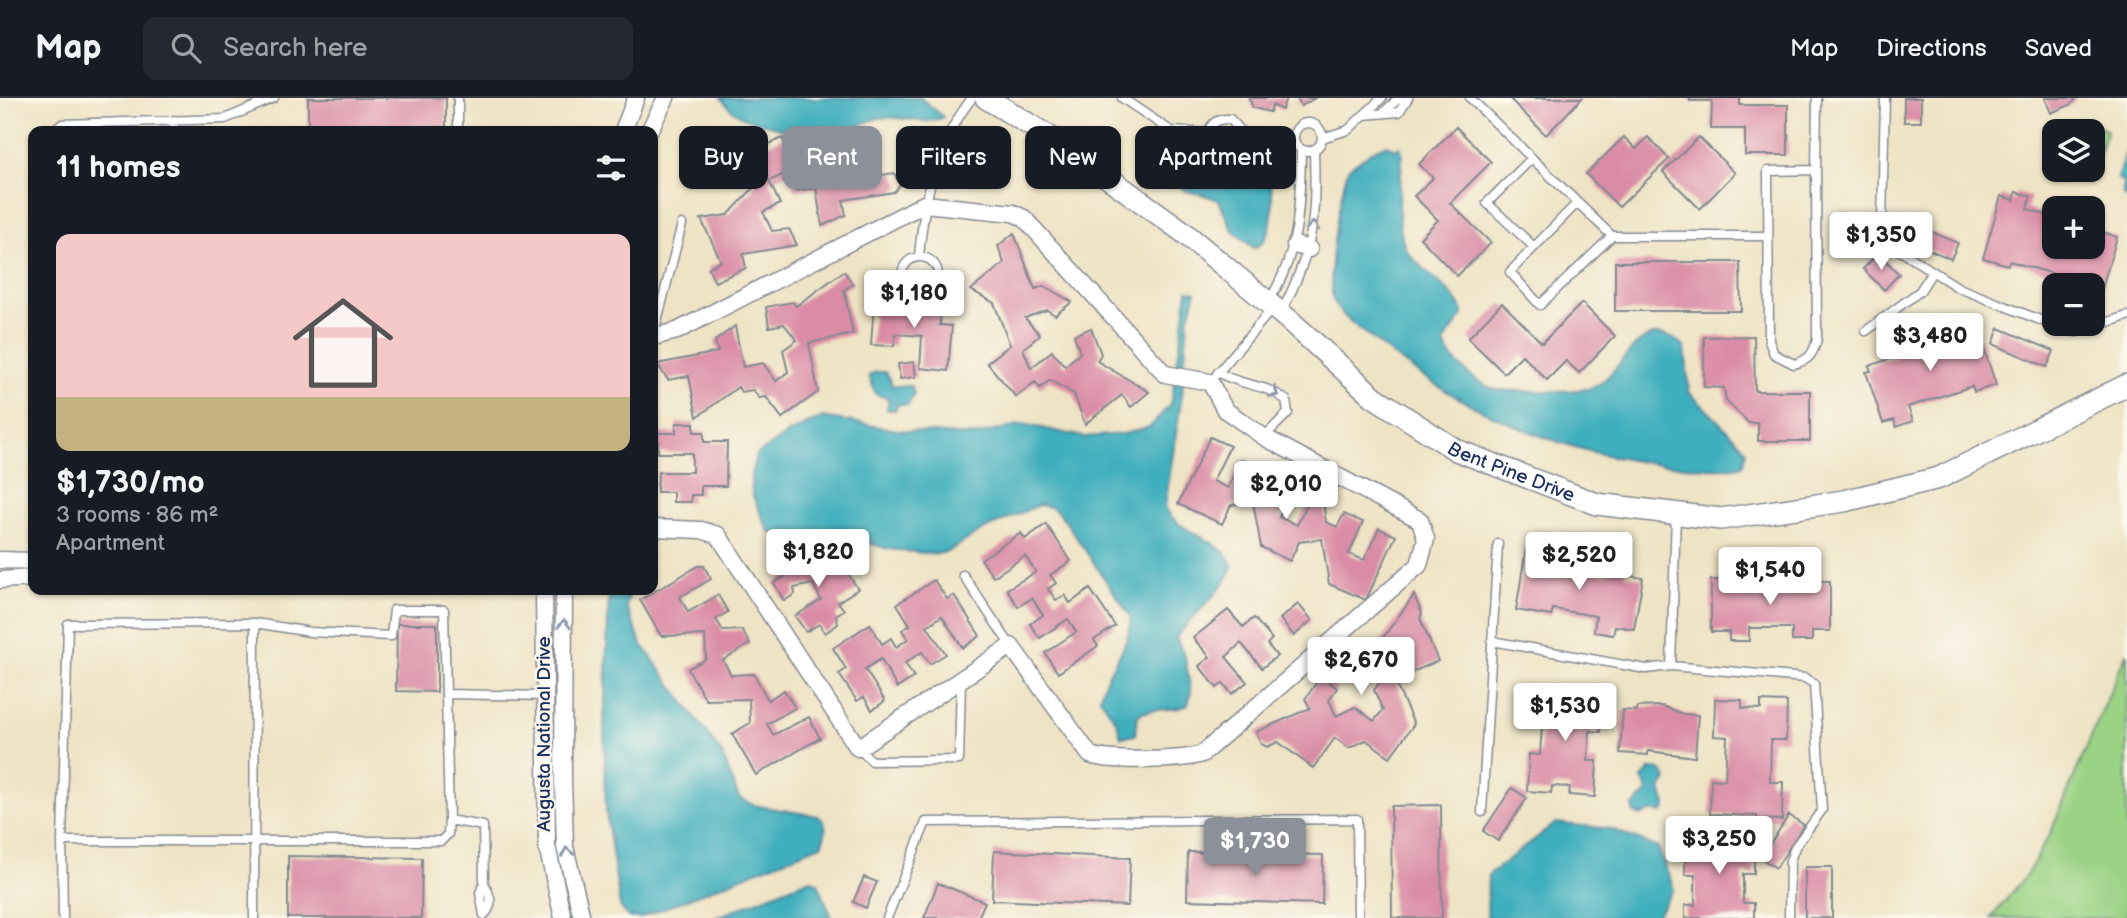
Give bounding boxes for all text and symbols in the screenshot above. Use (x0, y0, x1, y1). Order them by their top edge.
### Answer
search box (143, 17, 633, 80)
text: Map (35, 28, 101, 68)
icon: search (167, 29, 205, 67)
text: Search here (223, 33, 367, 64)
text: Map (1790, 34, 1838, 63)
text: Directions (1876, 34, 1987, 63)
text: Saved (2025, 34, 2092, 63)
map controls (2042, 119, 2105, 336)
button: layers (2042, 119, 2105, 182)
chip: Buy (679, 126, 768, 189)
chip: Rent (782, 126, 882, 189)
chip: Filters (896, 126, 1011, 189)
chip: New (1025, 126, 1121, 189)
chip: Apartment (1135, 126, 1296, 189)
icon: filters (592, 149, 630, 187)
text: 11 homes (56, 150, 180, 186)
button: + (2042, 196, 2105, 259)
pin: $1,350 (1824, 212, 1938, 272)
one-way arrow (1305, 221, 1320, 232)
text: $1,350 (1846, 221, 1916, 249)
pin: $1,180 (857, 271, 971, 330)
button: − (2042, 273, 2105, 336)
text: $1,180 (880, 279, 948, 307)
icon: home (280, 280, 406, 406)
pin: $3,480 (1873, 314, 1987, 373)
text: $3,480 (1892, 322, 1968, 350)
one-way arrow (1266, 384, 1279, 397)
street label: Bent Pine Drive (1443, 437, 1578, 507)
pin: $2,010 (1229, 462, 1343, 521)
text: $1,730/mo (56, 465, 205, 501)
text: $2,010 (1250, 470, 1322, 498)
text: 3 rooms · 86 m² (56, 501, 218, 529)
text: Apartment (56, 529, 165, 557)
pin: $1,820 (761, 530, 875, 589)
pin: $2,520 (1522, 532, 1636, 592)
text: $1,820 (782, 538, 854, 566)
text: $2,520 (1541, 541, 1617, 569)
pin: $1,540 (1713, 547, 1827, 607)
text: $1,540 (1734, 556, 1806, 584)
one-way arrow (556, 619, 572, 629)
street label: Augusta National Drive (533, 636, 556, 832)
pin: $2,670 (1304, 638, 1418, 697)
text: $2,670 (1323, 646, 1399, 674)
pin: $1,530 (1508, 684, 1622, 743)
text: $1,530 (1530, 692, 1600, 720)
pin: $3,250 (1662, 816, 1776, 876)
pin: $1,730 (1198, 818, 1312, 878)
text: $3,250 (1681, 825, 1757, 853)
text: $1,730 (1220, 827, 1290, 855)
one-way arrow (560, 846, 575, 858)

